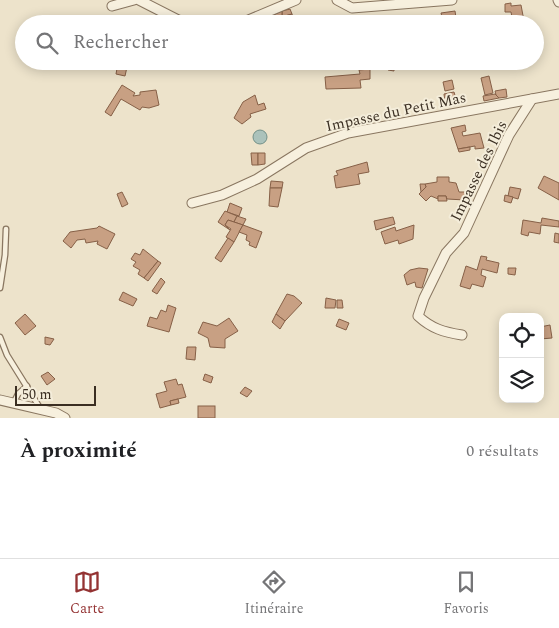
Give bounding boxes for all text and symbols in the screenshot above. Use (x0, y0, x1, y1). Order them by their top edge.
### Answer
search box (15, 15, 544, 70)
text: Rechercher (73, 28, 169, 57)
icon: search (33, 29, 61, 57)
street label: Impasse du Petit Mas (324, 86, 468, 138)
street label: Impasse des Ibis (445, 117, 513, 225)
map controls (499, 313, 544, 403)
button: locate (499, 313, 544, 358)
button: layers (499, 358, 544, 403)
scale bar (15, 383, 96, 406)
text: 50 m (22, 384, 52, 405)
text: À proximité (20, 435, 137, 467)
text: 0 résultats (466, 439, 539, 463)
tab: Carte (70, 568, 104, 619)
tab: Itinéraire (244, 568, 303, 619)
tab: Favoris (443, 568, 489, 619)

